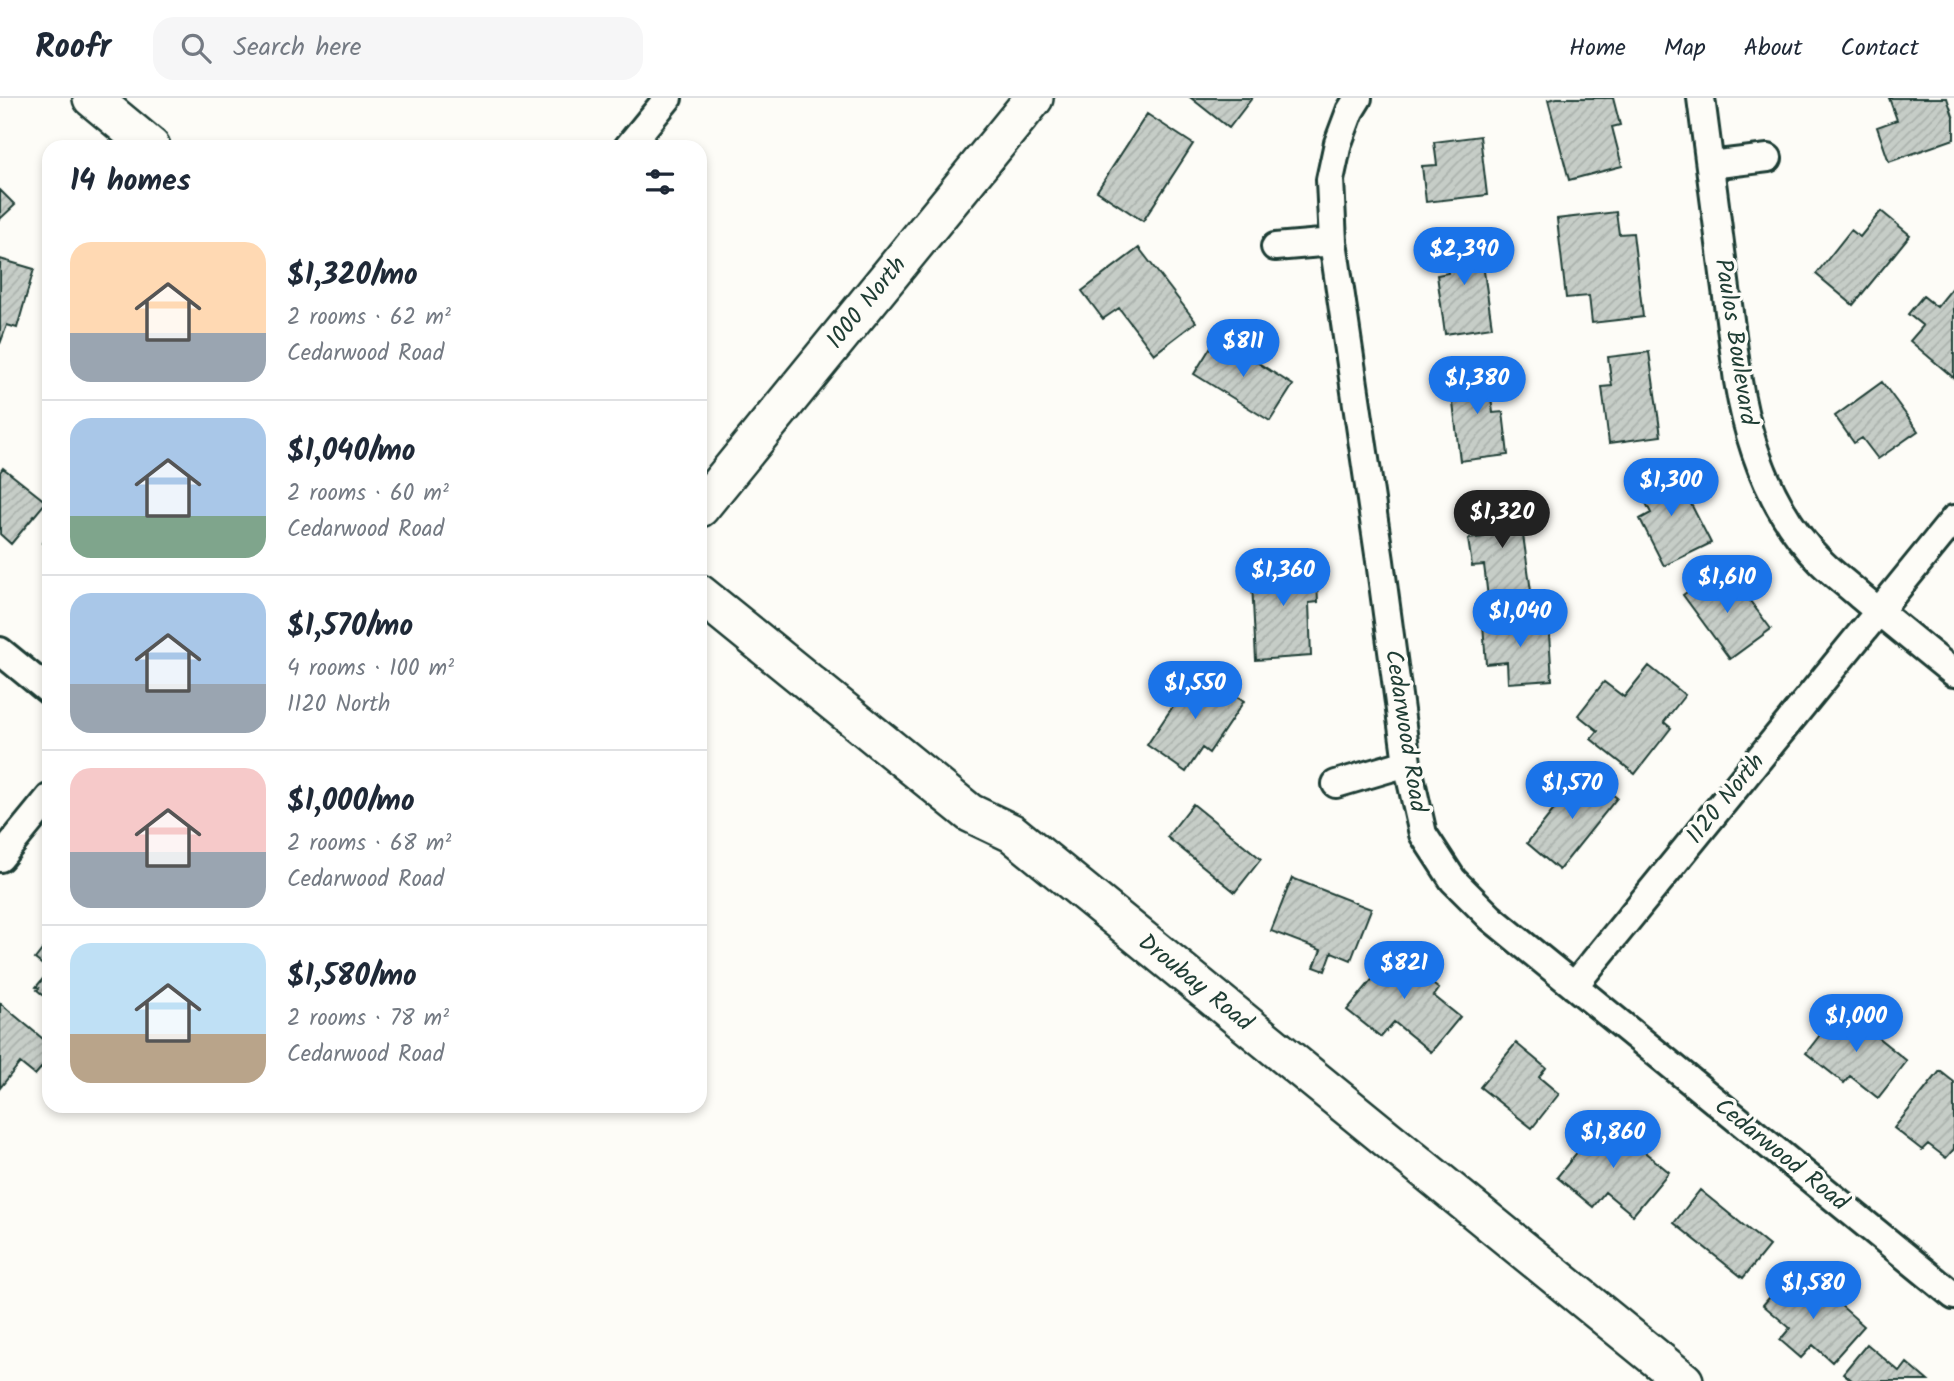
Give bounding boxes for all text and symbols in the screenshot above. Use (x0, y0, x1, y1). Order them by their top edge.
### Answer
search box (153, 17, 643, 80)
text: Roofr (35, 22, 111, 75)
text: Search here (233, 27, 361, 69)
icon: search (177, 29, 215, 67)
text: Home (1569, 29, 1626, 68)
text: Map (1664, 29, 1706, 68)
text: About (1744, 29, 1802, 68)
text: Contact (1840, 29, 1919, 68)
text: 14 homes (70, 158, 191, 206)
icon: filters (641, 163, 679, 201)
pin: $2,390 (1407, 228, 1521, 287)
text: $2,390 (1429, 232, 1499, 268)
street label: 1000 North (817, 248, 917, 358)
text: $1,320/mo (287, 252, 418, 300)
street label: Paulos Boulevard (1703, 256, 1768, 429)
icon: home (126, 270, 210, 354)
text: 2 rooms · 62 m² (287, 300, 451, 336)
pin: $811 (1202, 320, 1284, 379)
text: $811 (1222, 324, 1264, 360)
text: Cedarwood Road (287, 336, 444, 372)
pin: $1,380 (1420, 356, 1534, 416)
text: $1,380 (1445, 361, 1509, 397)
text: $1,040/mo (287, 428, 416, 476)
icon: home (126, 446, 210, 530)
pin: $1,300 (1614, 458, 1728, 518)
text: $1,300 (1640, 463, 1702, 499)
text: 2 rooms · 60 m² (287, 476, 449, 512)
pin: $1,320 (1445, 490, 1559, 550)
text: $1,320 (1470, 495, 1534, 531)
text: Cedarwood Road (287, 512, 444, 548)
pin: $1,360 (1226, 548, 1340, 608)
text: $1,360 (1251, 553, 1315, 589)
pin: $1,610 (1670, 556, 1784, 615)
text: $1,610 (1698, 560, 1756, 596)
pin: $1,040 (1463, 589, 1577, 649)
text: $1,040 (1489, 594, 1551, 630)
text: $1,570/mo (287, 603, 413, 651)
icon: home (126, 621, 210, 705)
street label: Cedarwood Road (1373, 647, 1437, 816)
text: 4 rooms · 100 m² (287, 651, 454, 687)
pin: $1,550 (1138, 662, 1252, 721)
text: $1,550 (1164, 666, 1226, 702)
text: 1120 North (287, 687, 390, 723)
street label: 1120 North (1677, 745, 1775, 853)
pin: $1,570 (1515, 762, 1629, 821)
text: $1,570 (1542, 766, 1602, 802)
text: $1,000/mo (287, 778, 415, 826)
icon: home (126, 796, 210, 880)
text: 2 rooms · 68 m² (287, 826, 451, 862)
text: Cedarwood Road (287, 862, 444, 898)
street label: Droubay Road (1129, 924, 1262, 1042)
pin: $821 (1363, 942, 1445, 1001)
text: $821 (1380, 946, 1428, 982)
text: $1,580/mo (287, 953, 417, 1001)
icon: home (126, 971, 210, 1055)
pin: $1,000 (1799, 995, 1913, 1054)
text: $1,000 (1825, 999, 1887, 1035)
text: 2 rooms · 78 m² (287, 1001, 449, 1037)
text: Cedarwood Road (287, 1037, 444, 1073)
street label: Cedarwood Road (1705, 1088, 1858, 1222)
pin: $1,860 (1556, 1110, 1670, 1170)
text: $1,860 (1581, 1115, 1645, 1151)
pin: $1,580 (1756, 1262, 1870, 1321)
text: $1,580 (1781, 1266, 1845, 1302)

